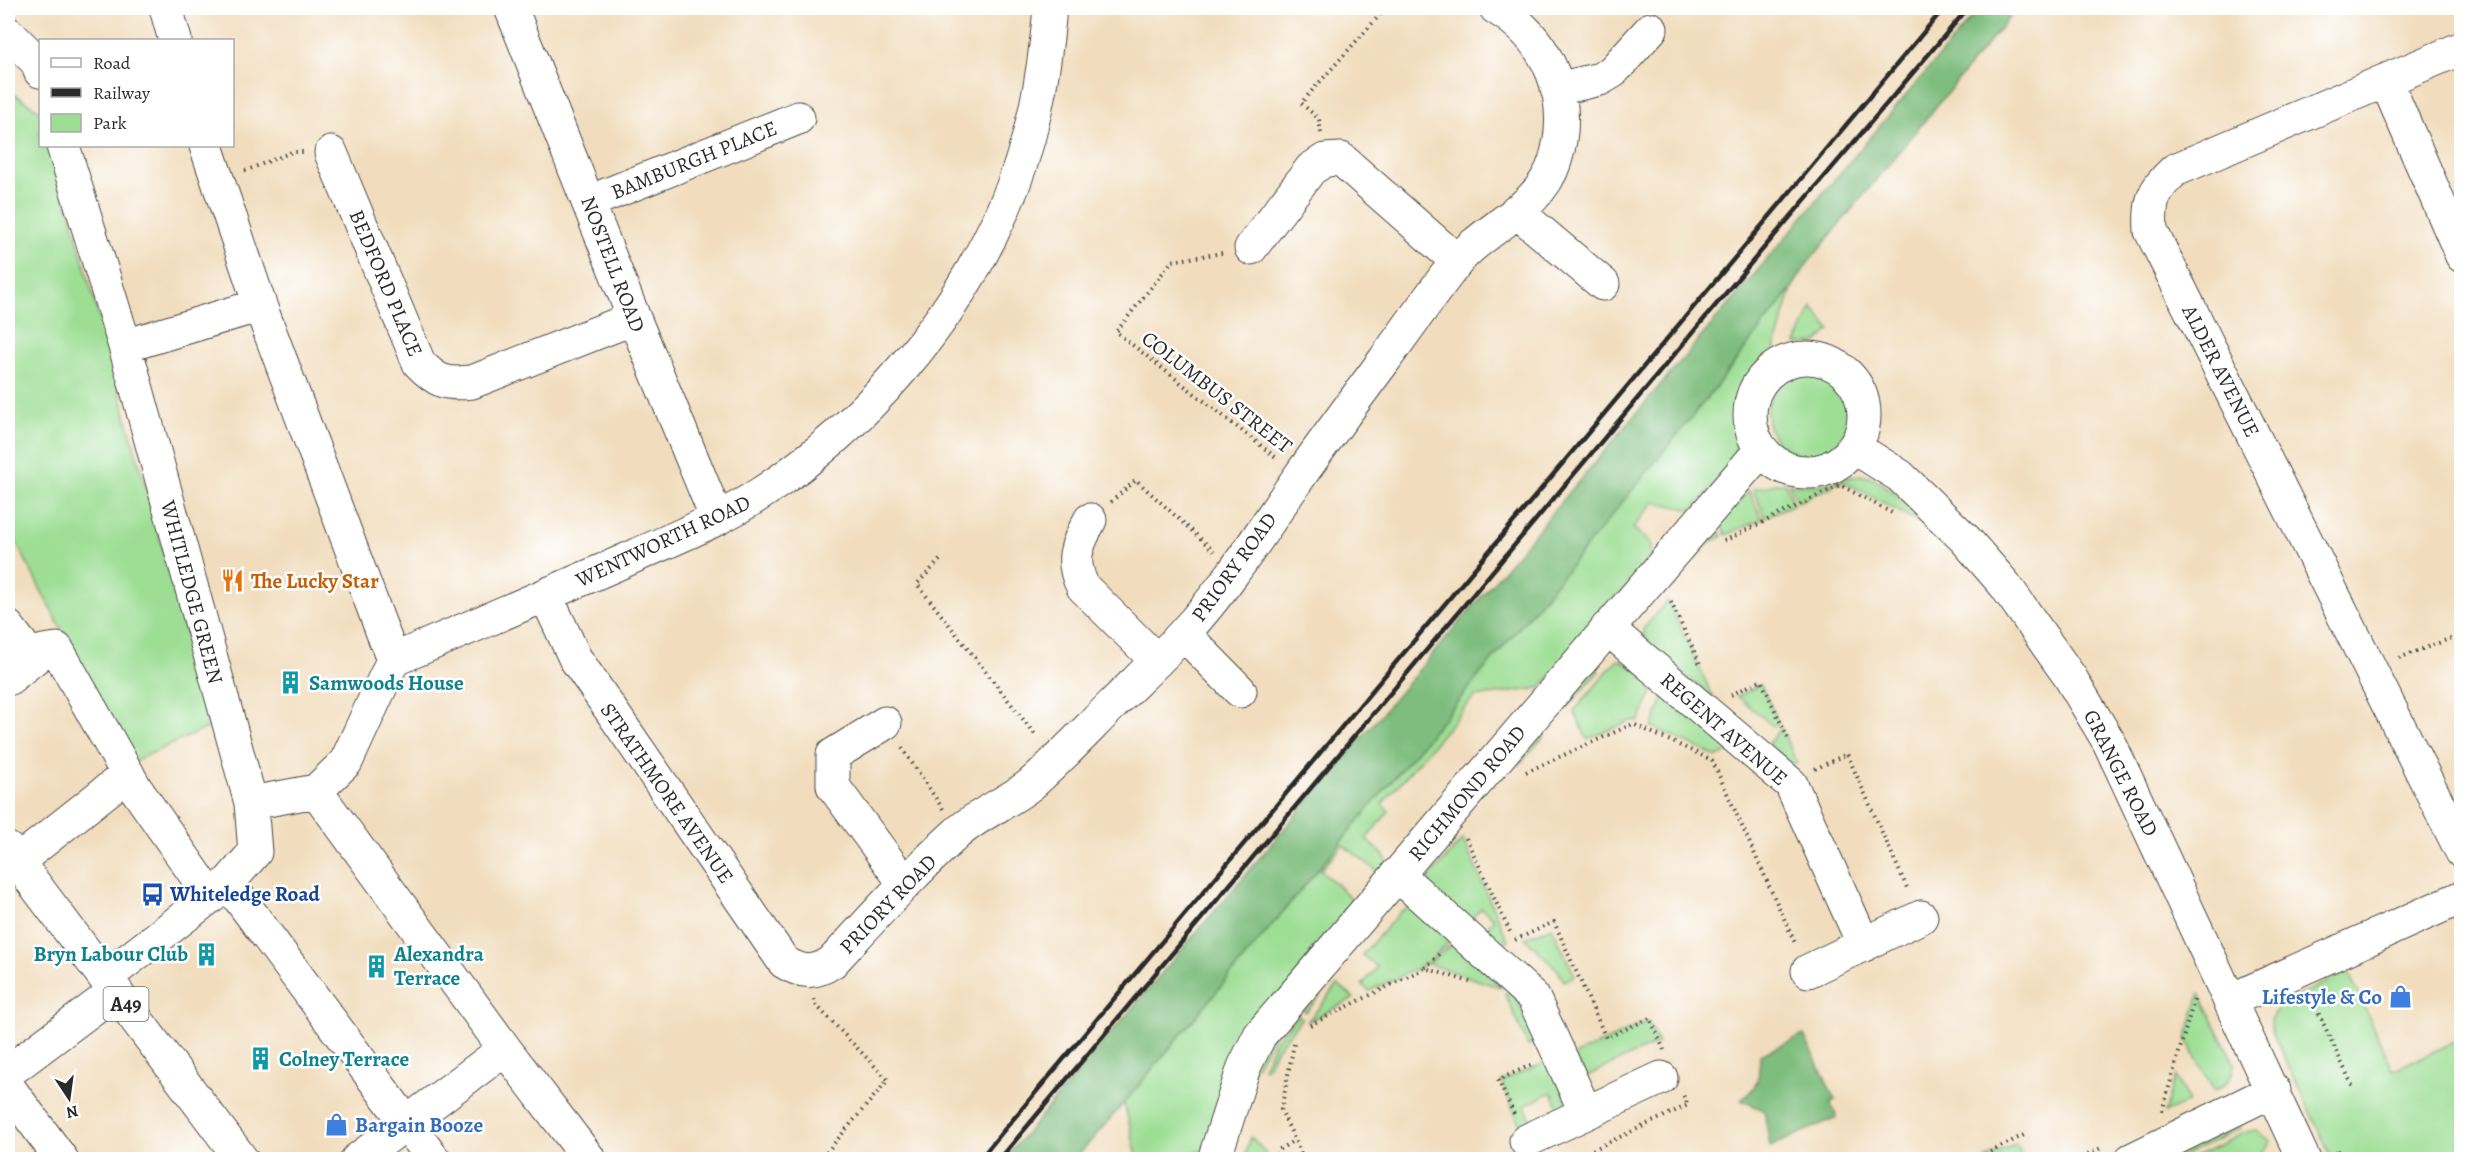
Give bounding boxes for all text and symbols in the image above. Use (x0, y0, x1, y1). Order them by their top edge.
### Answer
legend (39, 39, 234, 147)
text: Road (93, 51, 131, 75)
text: Railway (93, 81, 151, 105)
text: Park (93, 111, 127, 135)
street label: BAMBURGH PLACE (607, 114, 781, 206)
street label: NOSTELL ROAD (574, 192, 652, 336)
street label: BEDFORD PLACE (342, 205, 430, 361)
street label: ALDER AVENUE (2175, 299, 2266, 442)
street label: COLUMBUS STREET (1136, 324, 1299, 460)
street label: WENTWORTH ROAD (570, 488, 755, 594)
street label: WHITLEDGE GREEN (154, 496, 230, 687)
street label: PRIORY ROAD (1185, 507, 1283, 627)
place label: The Lucky Star (251, 567, 379, 595)
restaurant icon: The Lucky Star (220, 568, 246, 594)
street label: REGENT AVENUE (1654, 666, 1794, 792)
place label: Samwoods House (309, 669, 464, 697)
building icon: Samwoods House (278, 670, 304, 696)
street label: STRATHMORE AVENUE (594, 697, 740, 889)
street label: GRANGE ROAD (2077, 705, 2165, 841)
street label: RICHMOND ROAD (1402, 719, 1532, 867)
street label: PRIORY ROAD (833, 848, 943, 960)
place label: Whiteledge Road (169, 880, 321, 908)
bus stop icon: Whiteledge Road (139, 881, 165, 907)
place label: Bryn Labour Club (33, 940, 188, 968)
place label: Alexandra Terrace (393, 940, 485, 992)
building icon: Bryn Labour Club (193, 941, 219, 967)
building icon: Alexandra Terrace (363, 953, 389, 979)
place label: Lifestyle & Co (2262, 983, 2382, 1011)
shop icon: Lifestyle & Co (2387, 984, 2413, 1010)
road number: A49 (104, 987, 148, 1021)
place label: Colney Terrace (279, 1045, 409, 1073)
building icon: Colney Terrace (248, 1046, 274, 1072)
north arrow (39, 1068, 99, 1128)
text: N (64, 1100, 80, 1124)
place label: Bargain Booze (355, 1111, 483, 1139)
shop icon: Bargain Booze (324, 1112, 350, 1138)

